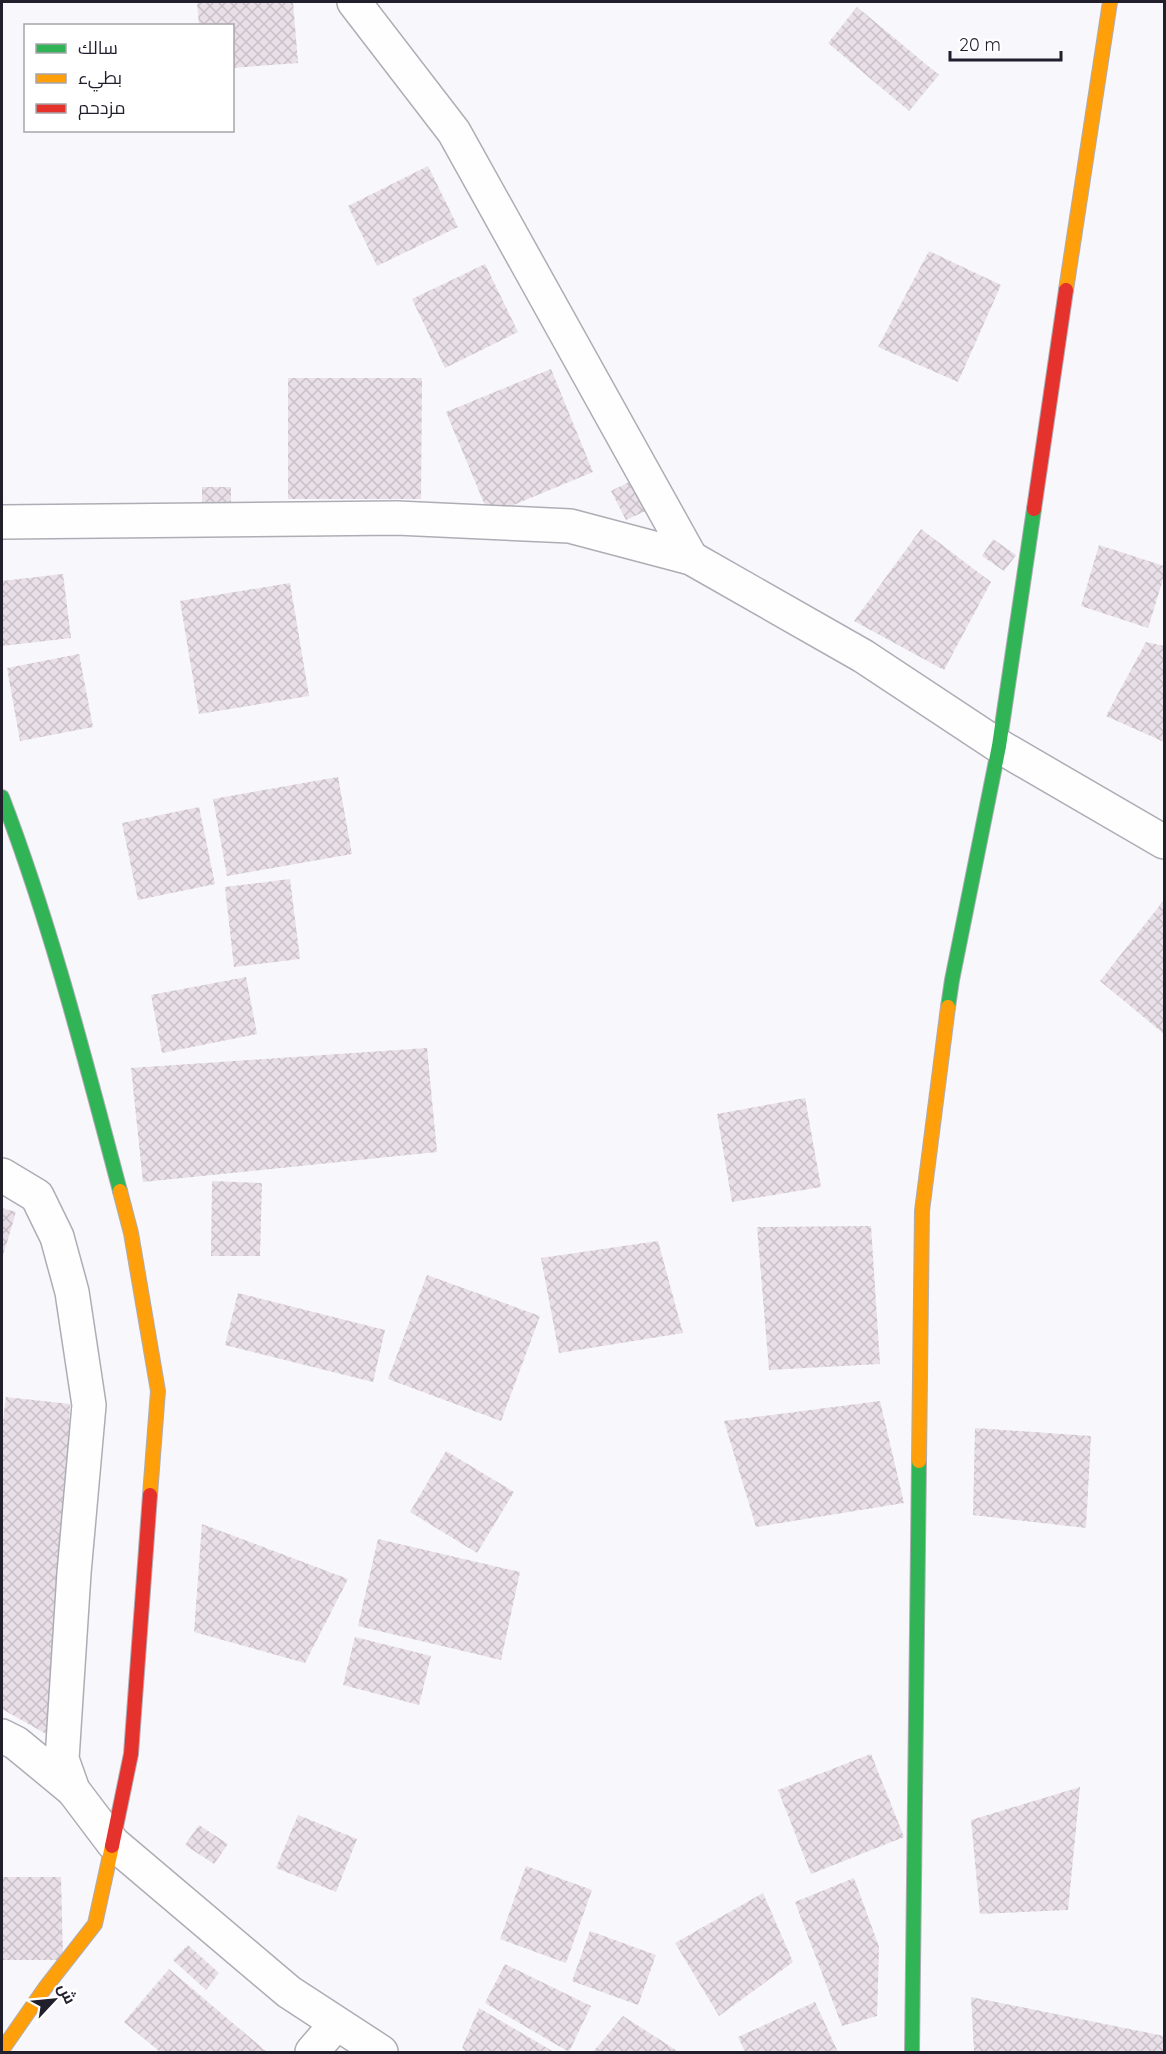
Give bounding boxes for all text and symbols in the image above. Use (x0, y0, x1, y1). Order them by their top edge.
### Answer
legend (24, 24, 234, 132)
scale bar (950, 24, 1061, 62)
text: 20 m (959, 33, 1001, 56)
text: سالك (78, 36, 118, 59)
text: بطيء (78, 66, 122, 92)
text: مزدحم (78, 96, 126, 120)
north arrow (24, 1970, 84, 2030)
text: ش (54, 1980, 81, 2007)

